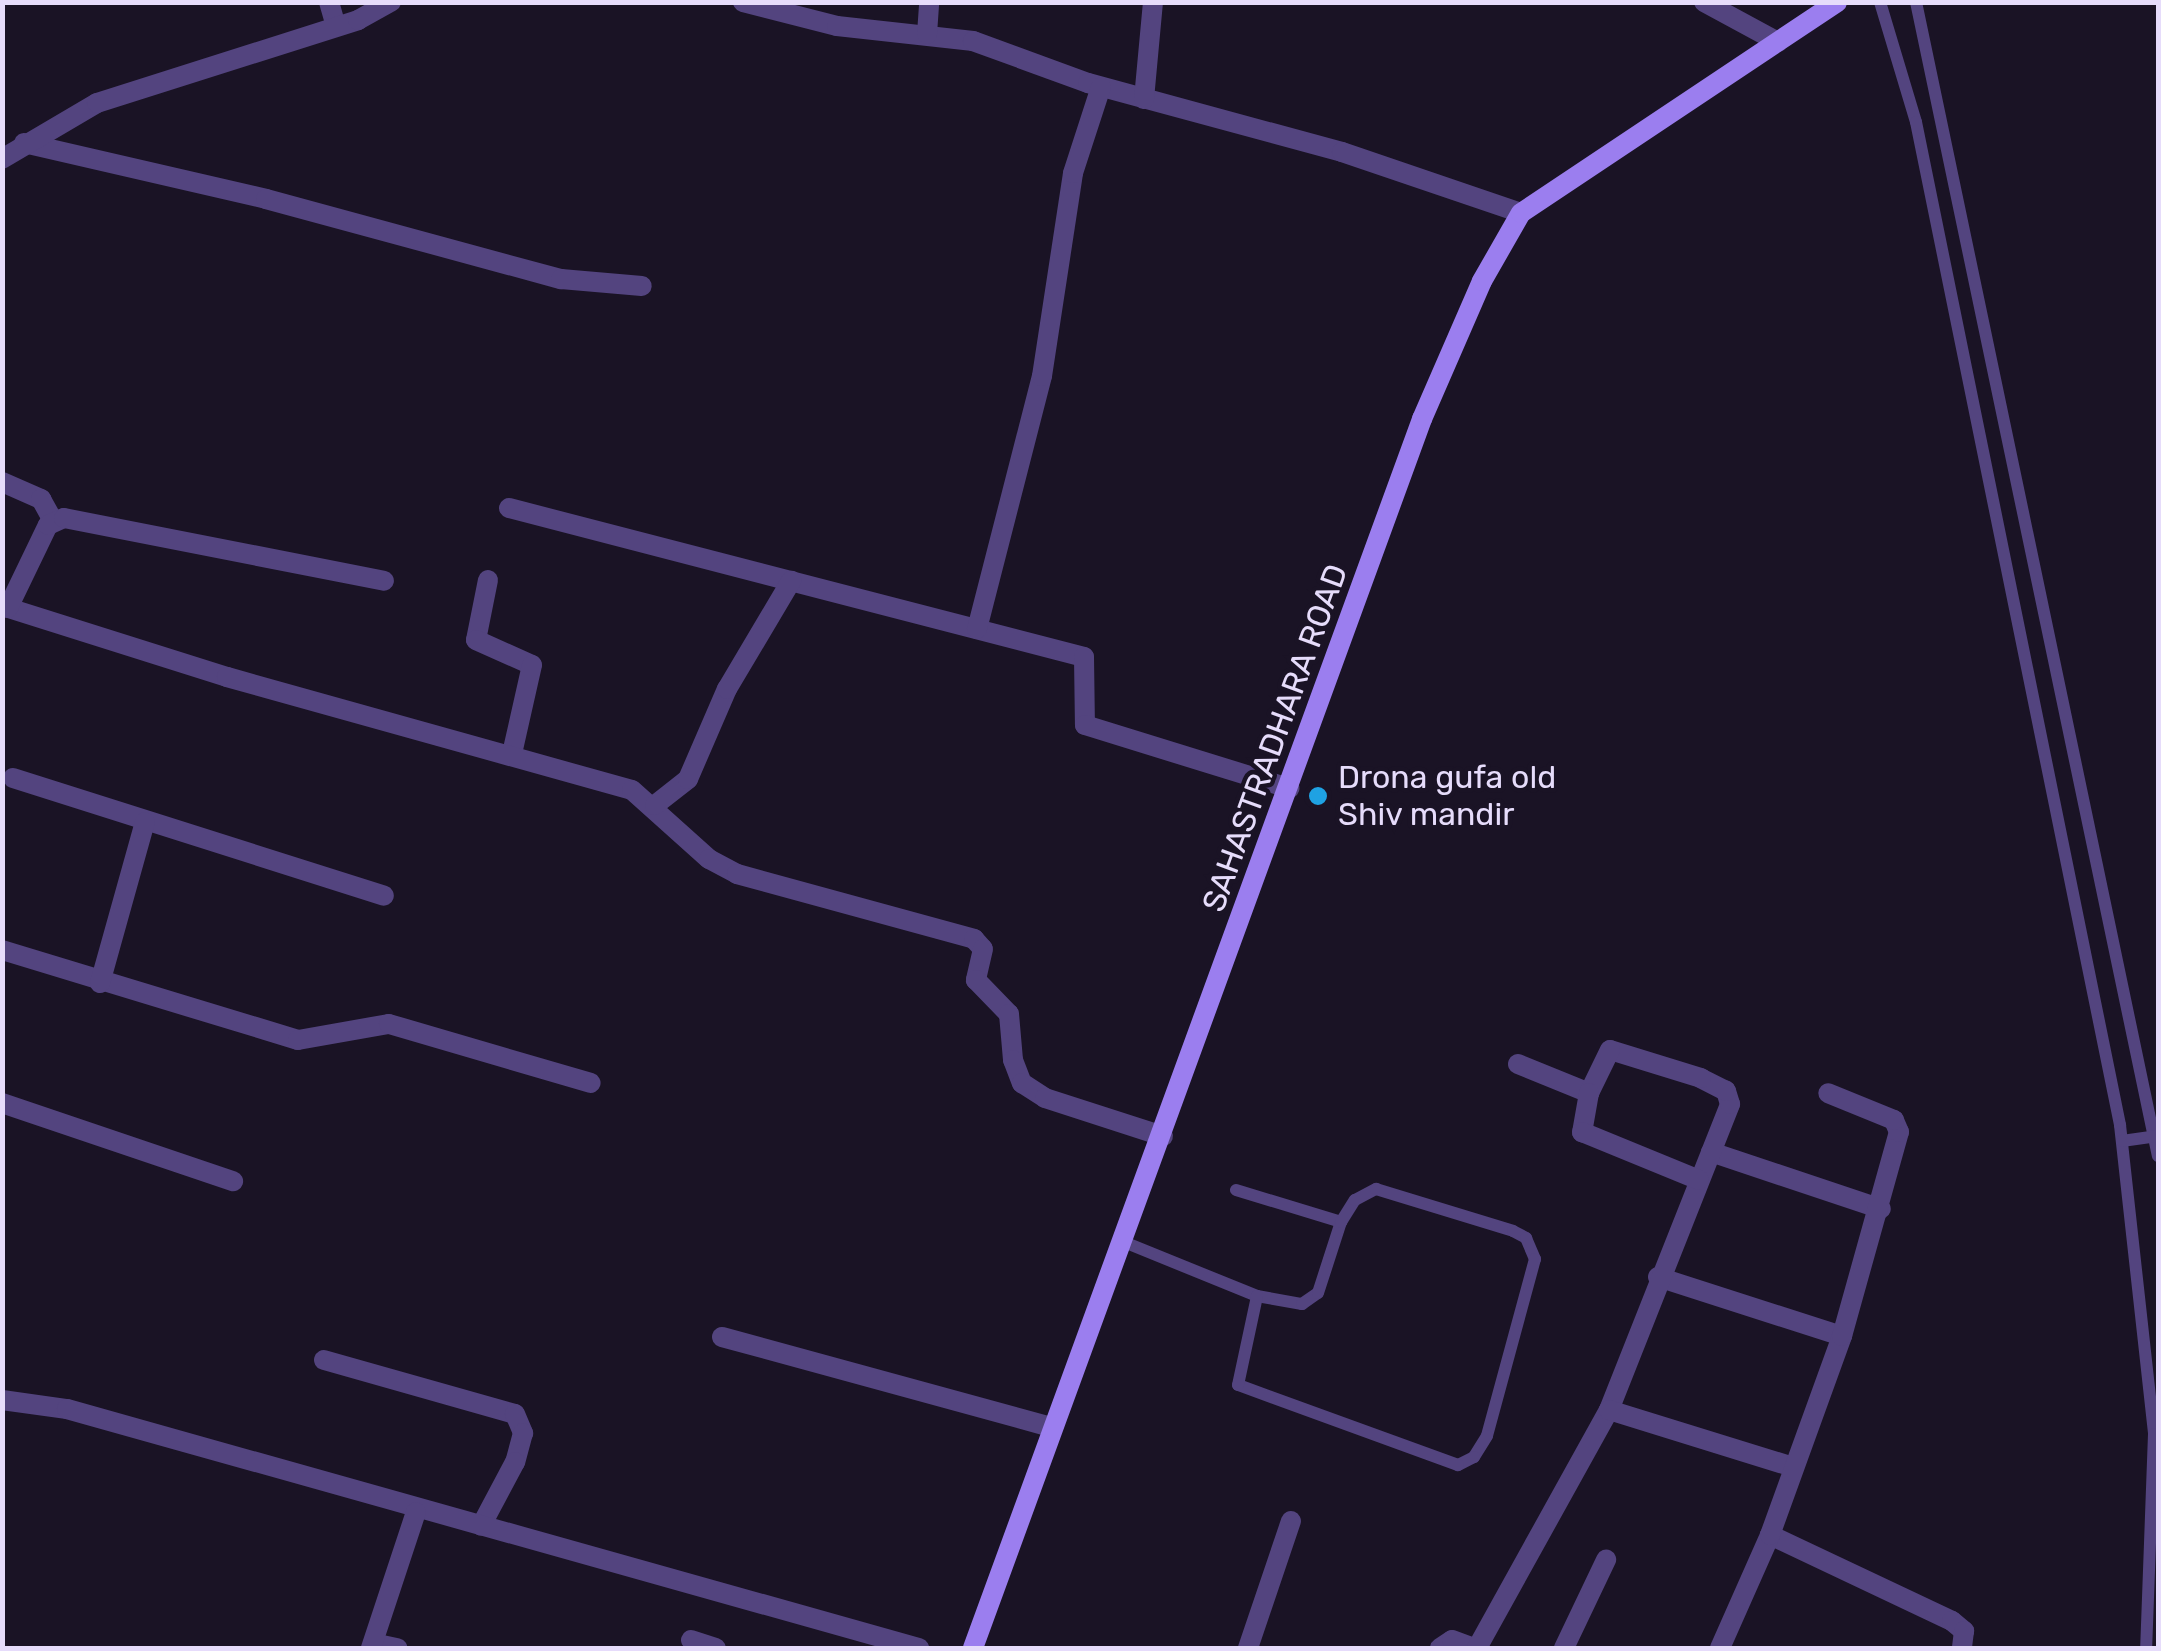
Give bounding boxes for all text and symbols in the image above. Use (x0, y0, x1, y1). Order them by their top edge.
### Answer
street label: SAHASTRADHARA ROAD (1194, 559, 1356, 917)
place label: Drona gufa old Shiv mandir (1338, 759, 1556, 834)
marker: Drona gufa old Shiv mandir (1307, 785, 1329, 807)

